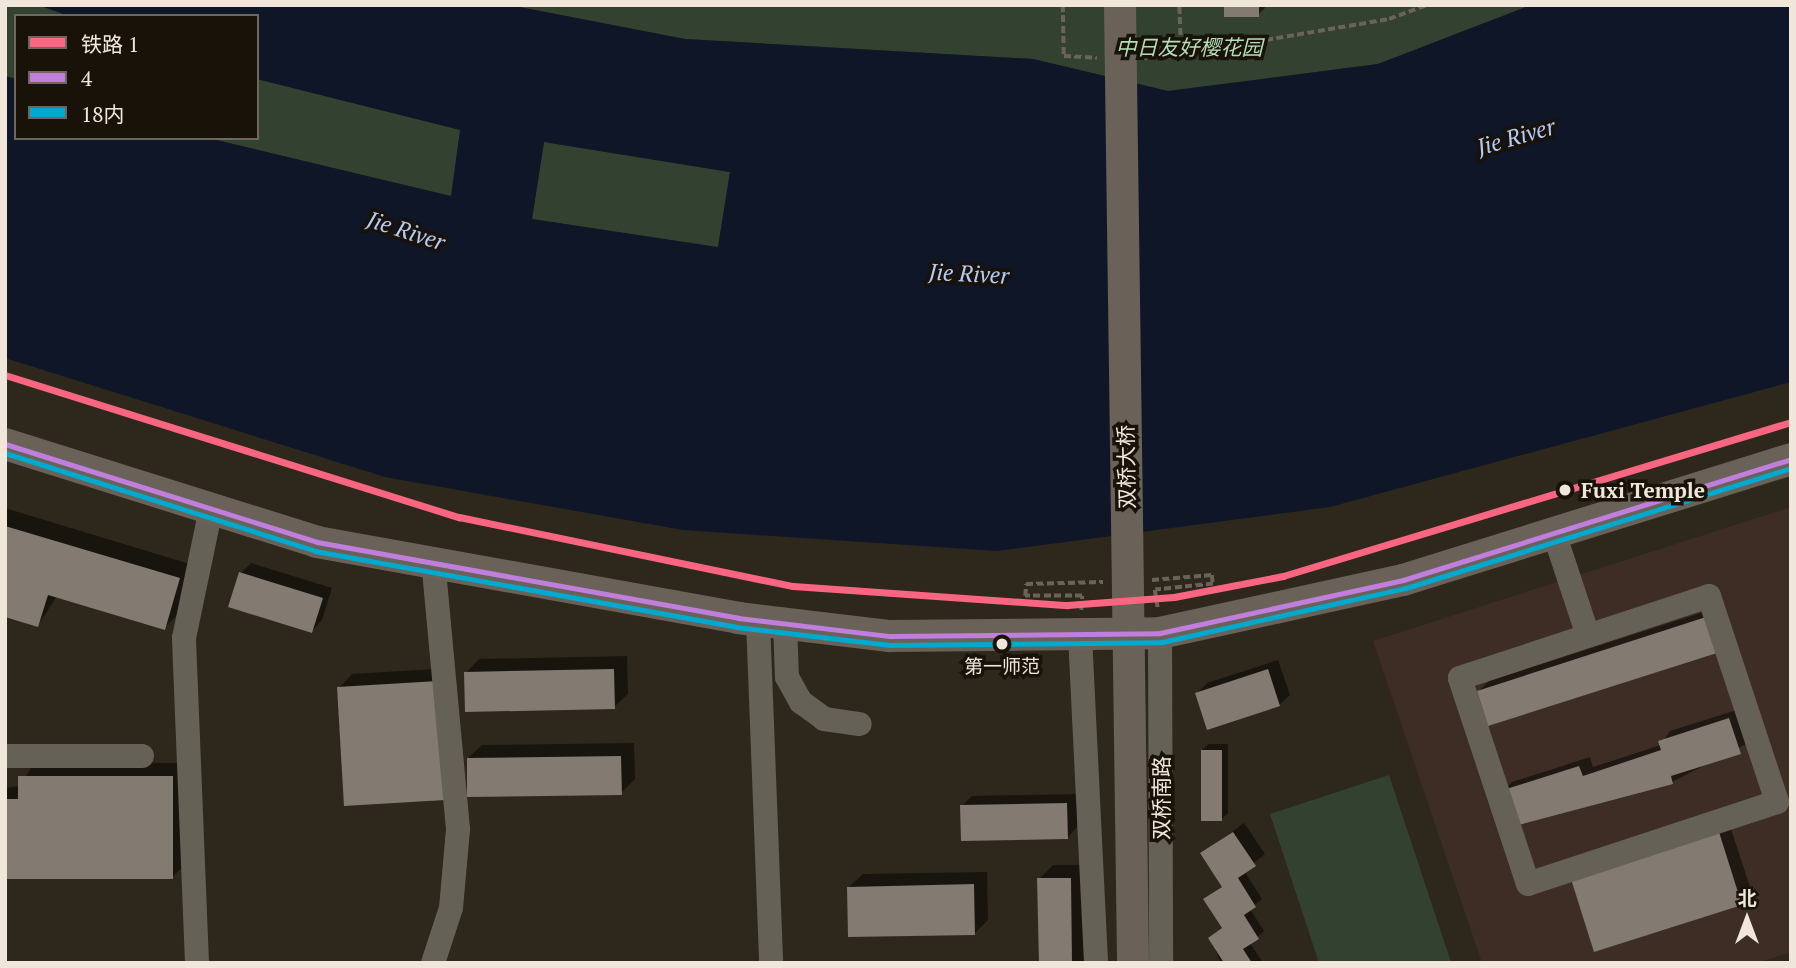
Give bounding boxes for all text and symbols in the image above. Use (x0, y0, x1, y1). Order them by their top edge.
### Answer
legend (14, 14, 259, 140)
text: 铁路 1 (81, 30, 139, 58)
park label: 中日友好樱花园 (1116, 34, 1262, 60)
text: 4 (81, 64, 92, 92)
text: 18内 (81, 100, 124, 128)
water label: Jie River (1474, 113, 1558, 161)
water label: Jie River (364, 205, 448, 257)
water label: Jie River (928, 258, 1010, 290)
street label: 双桥大桥 (1113, 425, 1139, 509)
place label: Fuxi Temple (1581, 477, 1705, 503)
marker: Fuxi Temple (1555, 480, 1575, 500)
marker: 第一师范 (995, 637, 1009, 651)
place label: 第一师范 (964, 655, 1040, 677)
street label: 双桥南路 (1148, 756, 1174, 840)
north arrow (1712, 884, 1782, 954)
text: 北 (1737, 885, 1757, 910)

